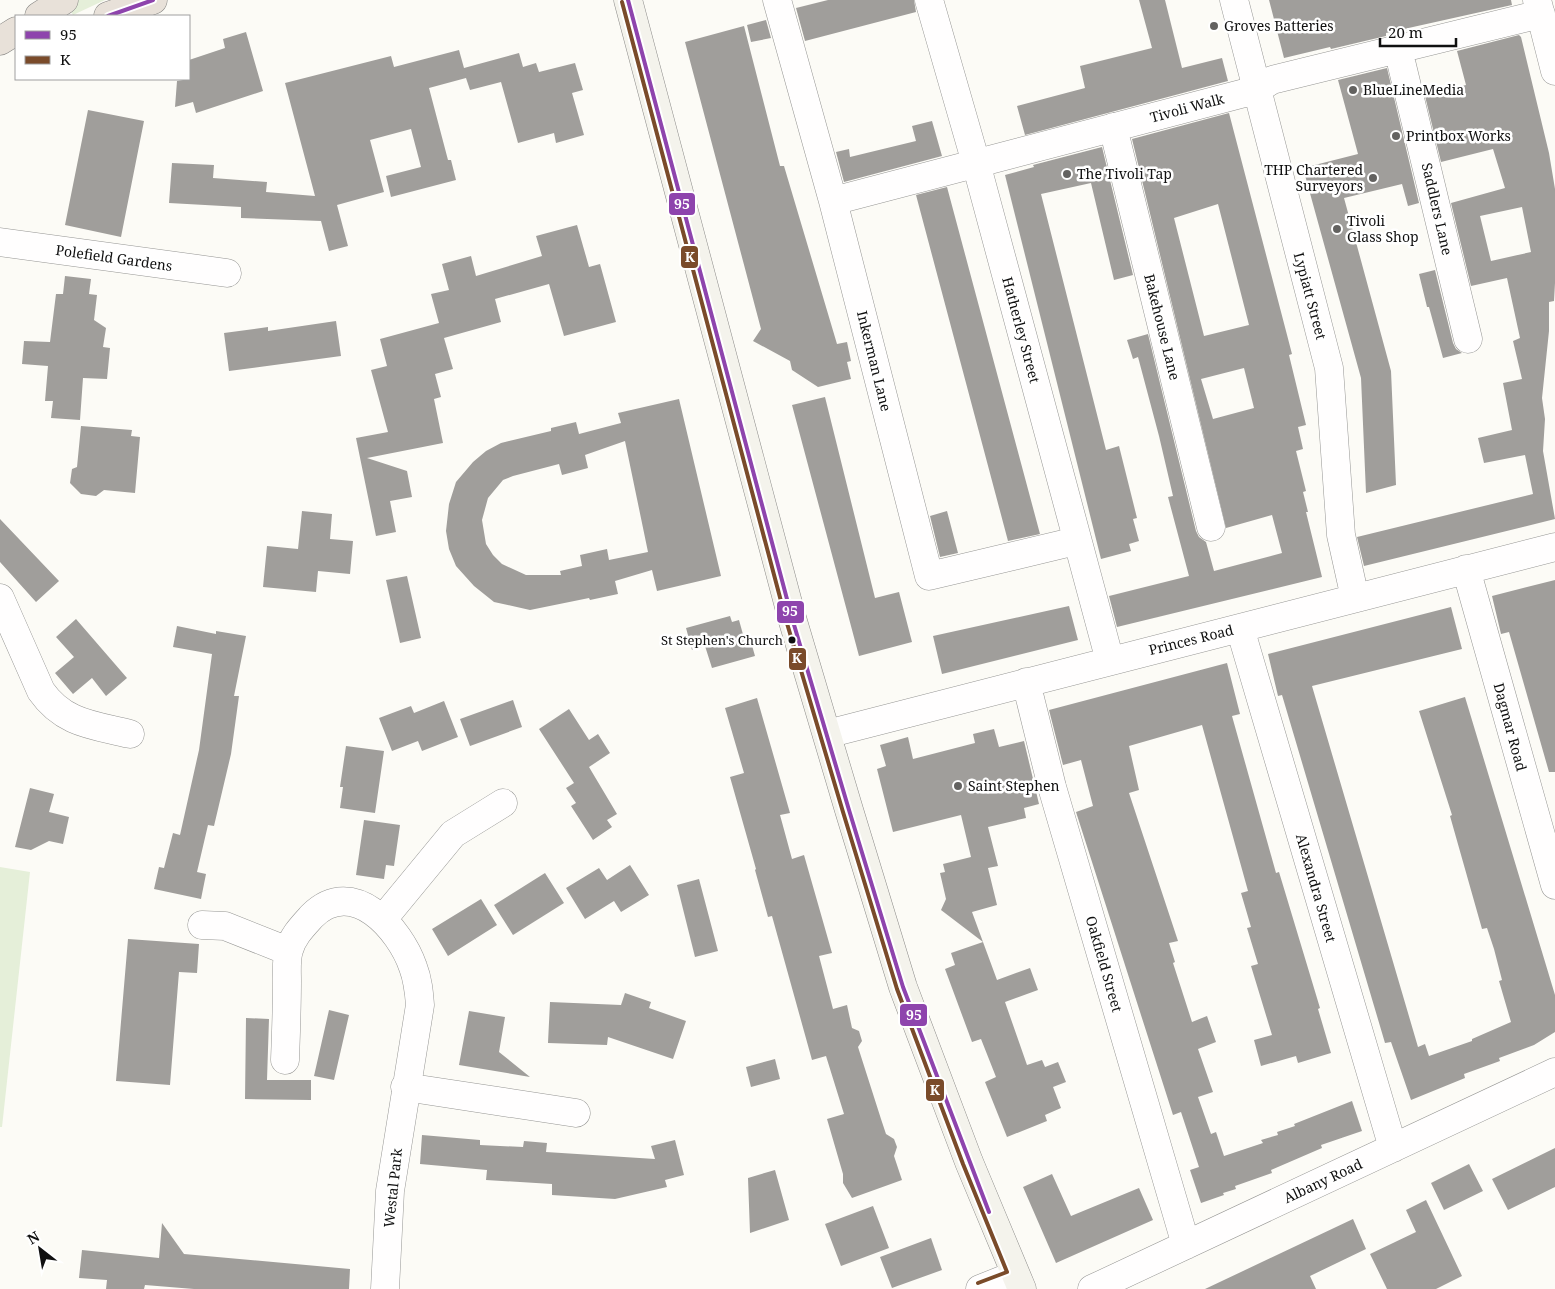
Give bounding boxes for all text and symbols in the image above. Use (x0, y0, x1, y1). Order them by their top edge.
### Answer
legend (15, 15, 190, 80)
scale bar (1380, 15, 1456, 47)
place label: Groves Batteries (1224, 16, 1333, 35)
marker: Groves Batteries (1208, 20, 1220, 32)
text: 20 m (1388, 22, 1423, 42)
text: 95 (60, 24, 77, 44)
text: K (60, 49, 71, 69)
place label: BlueLineMedia (1363, 80, 1464, 99)
marker: BlueLineMedia (1347, 84, 1359, 96)
street label: Tivoli Walk (1148, 88, 1227, 127)
place label: Printbox Works (1406, 126, 1511, 145)
marker: Printbox Works (1390, 130, 1402, 142)
place label: THP Chartered Surveyors (1264, 160, 1363, 195)
street label: Saddlers Lane (1418, 161, 1457, 257)
place label: The Tivoli Tap (1077, 164, 1172, 183)
marker: The Tivoli Tap (1061, 168, 1073, 180)
marker: THP Chartered Surveyors (1367, 172, 1379, 184)
line badge: 95 (668, 192, 696, 216)
text: 95 (674, 194, 690, 213)
place label: Tivoli Glass Shop (1347, 211, 1419, 246)
marker: Tivoli Glass Shop (1331, 223, 1343, 235)
street label: Polefield Gardens (55, 240, 174, 275)
line badge: K (680, 245, 699, 269)
text: K (685, 247, 696, 266)
street label: Lypiatt Street (1290, 250, 1331, 342)
street label: Bakehouse Lane (1140, 272, 1185, 382)
street label: Hatherley Street (998, 275, 1045, 385)
street label: Inkerman Lane (853, 309, 896, 413)
line badge: 95 (776, 600, 805, 624)
text: 95 (782, 601, 798, 620)
street label: Princes Road (1147, 620, 1236, 659)
place label: St Stephen's Church (661, 631, 783, 649)
marker: St Stephen's Church (787, 635, 797, 645)
line badge: K (788, 647, 807, 671)
text: K (792, 648, 803, 667)
street label: Dagmar Road (1490, 681, 1531, 774)
place label: Saint Stephen (968, 776, 1060, 795)
marker: Saint Stephen (952, 780, 964, 792)
street label: Alexandra Street (1292, 831, 1341, 944)
street label: Oakfield Street (1082, 914, 1127, 1014)
line badge: 95 (899, 1003, 928, 1027)
text: 95 (906, 1005, 922, 1024)
line badge: K (925, 1078, 945, 1102)
text: K (930, 1080, 941, 1099)
street label: Westal Park (379, 1147, 406, 1228)
street label: Albany Road (1280, 1154, 1366, 1207)
north arrow (15, 1224, 65, 1274)
text: N (23, 1226, 43, 1248)

